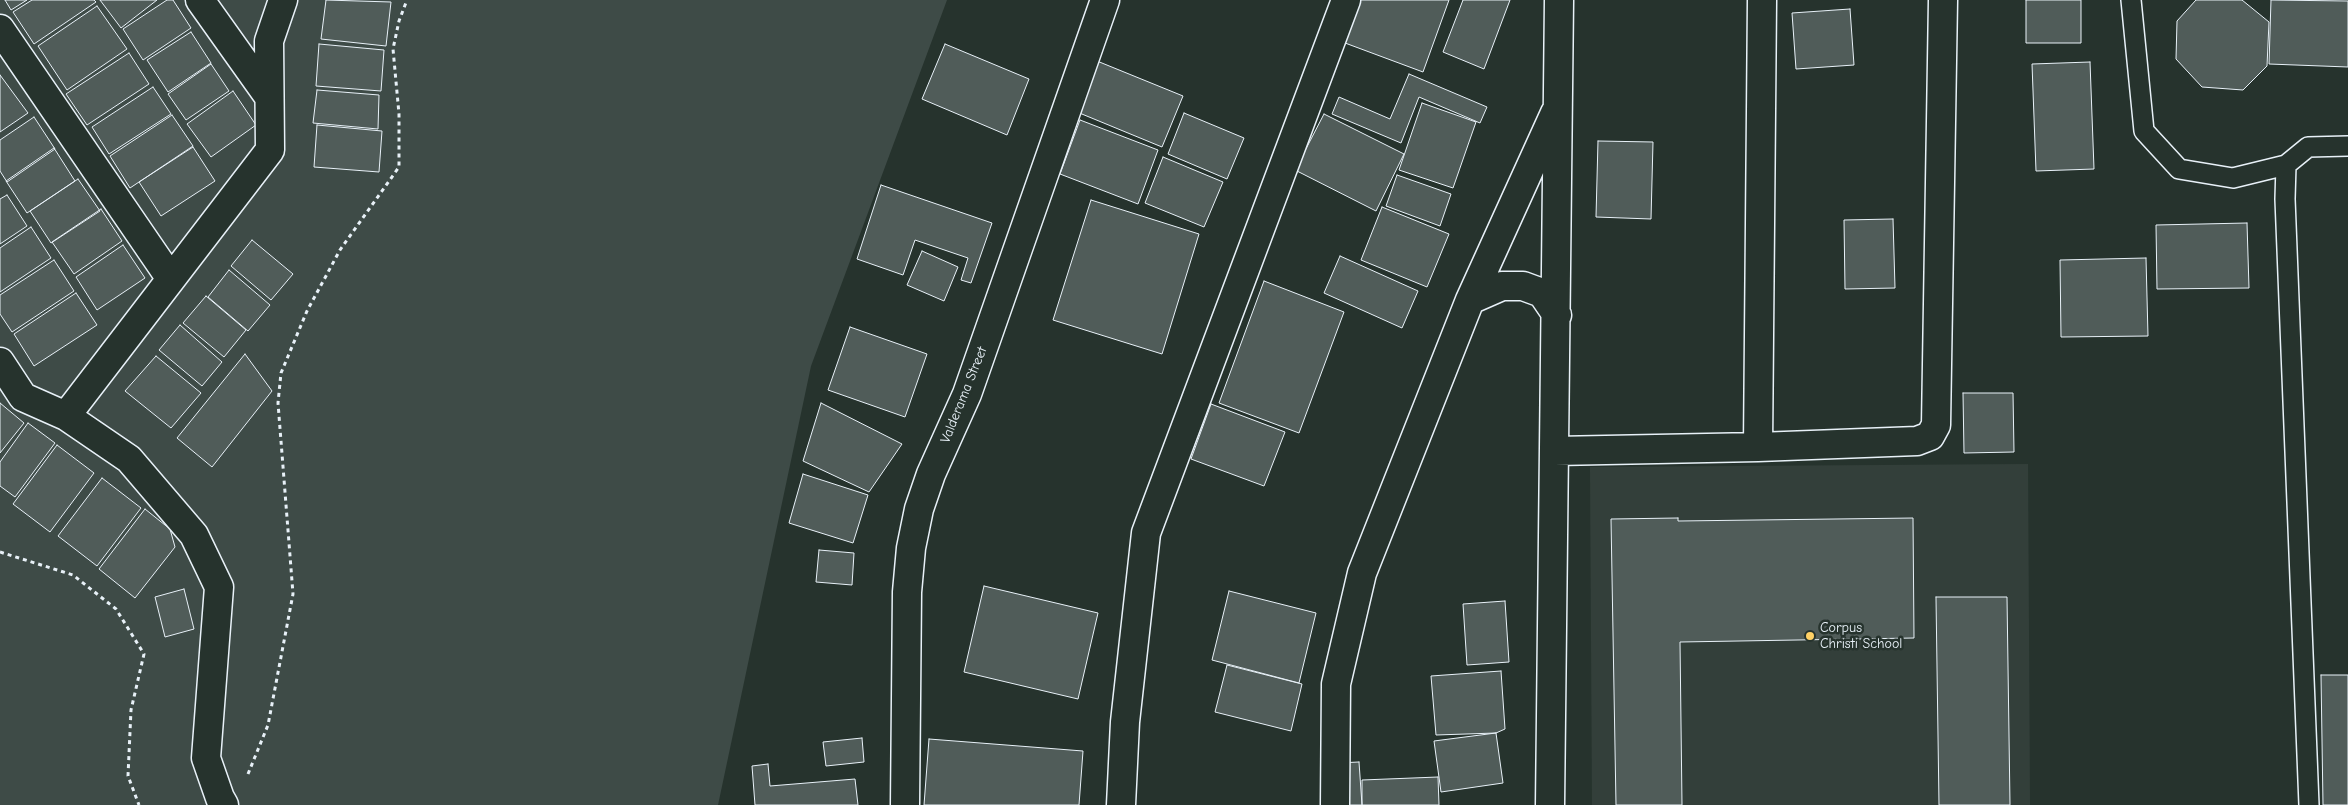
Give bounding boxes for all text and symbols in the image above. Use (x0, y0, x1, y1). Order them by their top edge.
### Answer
street label: Valderama Street (937, 344, 991, 446)
place label: Corpus Christi School (1820, 620, 1902, 652)
marker: Corpus Christi School (1804, 630, 1816, 642)

